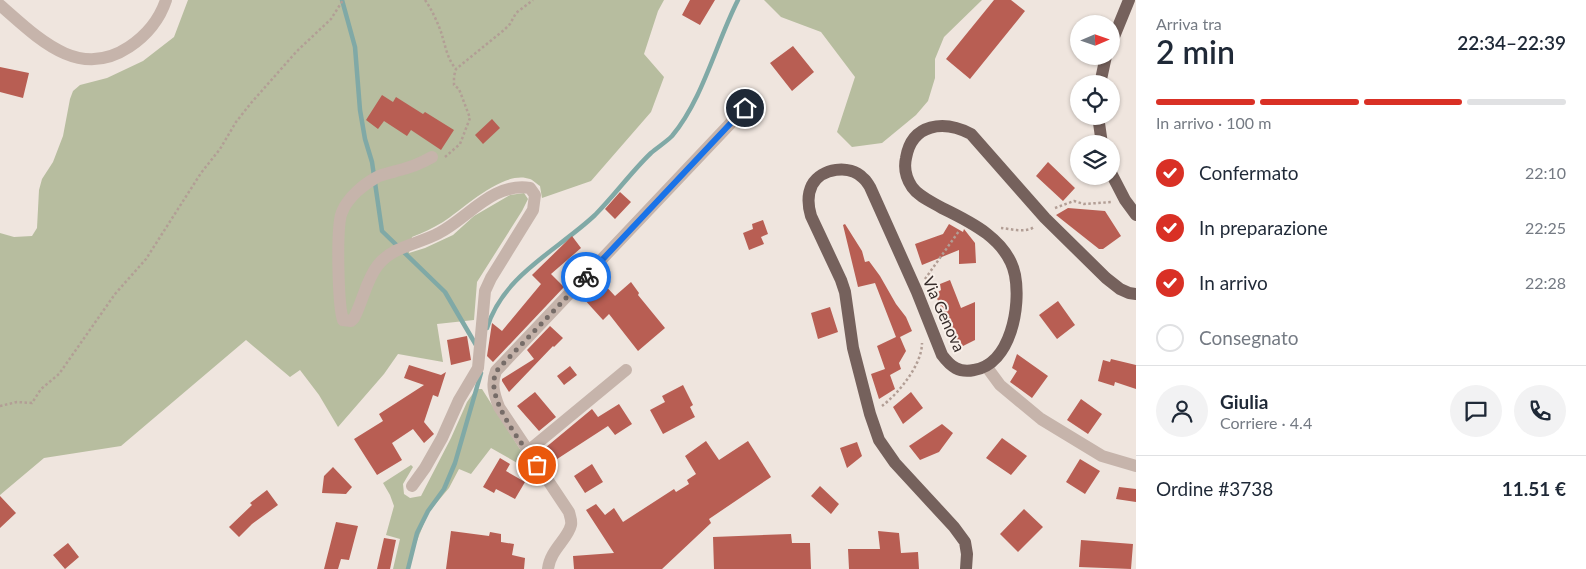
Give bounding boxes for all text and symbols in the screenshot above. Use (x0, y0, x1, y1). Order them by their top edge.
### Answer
text: Arriva tra (1156, 14, 1222, 33)
north arrow (1070, 15, 1120, 65)
map controls (1070, 15, 1120, 185)
text: 22:34–22:39 (1457, 31, 1566, 54)
text: 2 min (1156, 32, 1235, 71)
button: locate (1070, 75, 1120, 125)
pin (724, 87, 766, 129)
icon: home (731, 94, 759, 122)
text: In arrivo · 100 m (1156, 113, 1271, 132)
button: layers (1070, 135, 1120, 185)
icon: check (1156, 159, 1184, 187)
text: Confermato (1199, 161, 1299, 184)
text: 22:10 (1525, 163, 1566, 182)
icon: check (1156, 214, 1184, 242)
text: In preparazione (1199, 216, 1328, 239)
text: 22:25 (1525, 218, 1566, 237)
courier (561, 252, 611, 302)
icon: bike (572, 263, 600, 291)
icon: check (1156, 269, 1184, 297)
text: In arrivo (1199, 271, 1268, 294)
street label: Via Genova (919, 273, 970, 354)
text: 22:28 (1525, 273, 1566, 292)
text: Consegnato (1199, 326, 1298, 349)
button: person (1156, 385, 1208, 437)
button: chat (1450, 385, 1502, 437)
button: phone (1514, 385, 1566, 437)
text: Giulia (1220, 390, 1269, 413)
text: Corriere · 4.4 (1220, 413, 1312, 432)
pin (516, 444, 558, 486)
icon: bag (523, 451, 551, 479)
text: Ordine #3738 (1156, 477, 1273, 500)
text: 11.51 € (1502, 477, 1566, 500)

